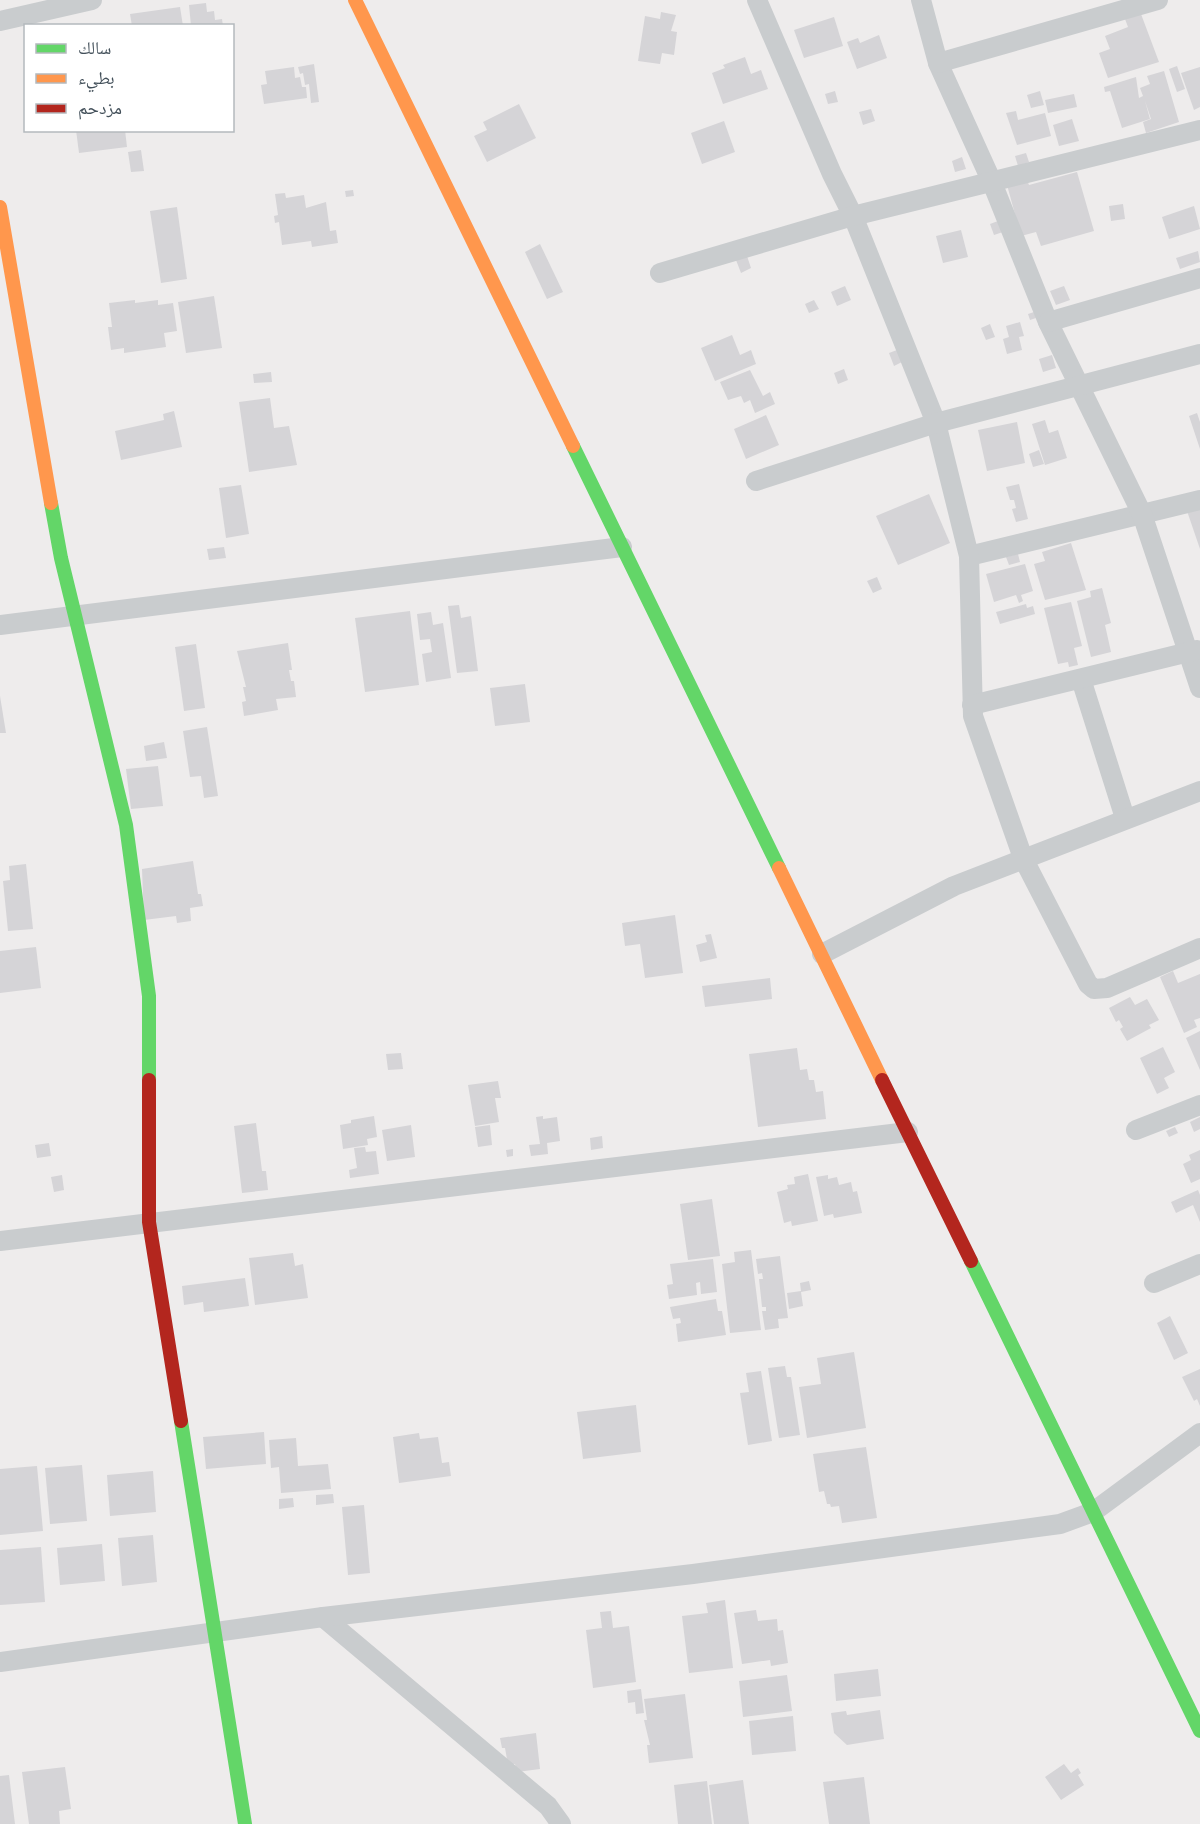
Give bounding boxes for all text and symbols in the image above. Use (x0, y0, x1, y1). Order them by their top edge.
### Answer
legend (24, 24, 234, 132)
text: سالك (78, 36, 111, 59)
text: بطيء (78, 66, 115, 93)
text: مزدحم (78, 96, 122, 120)

